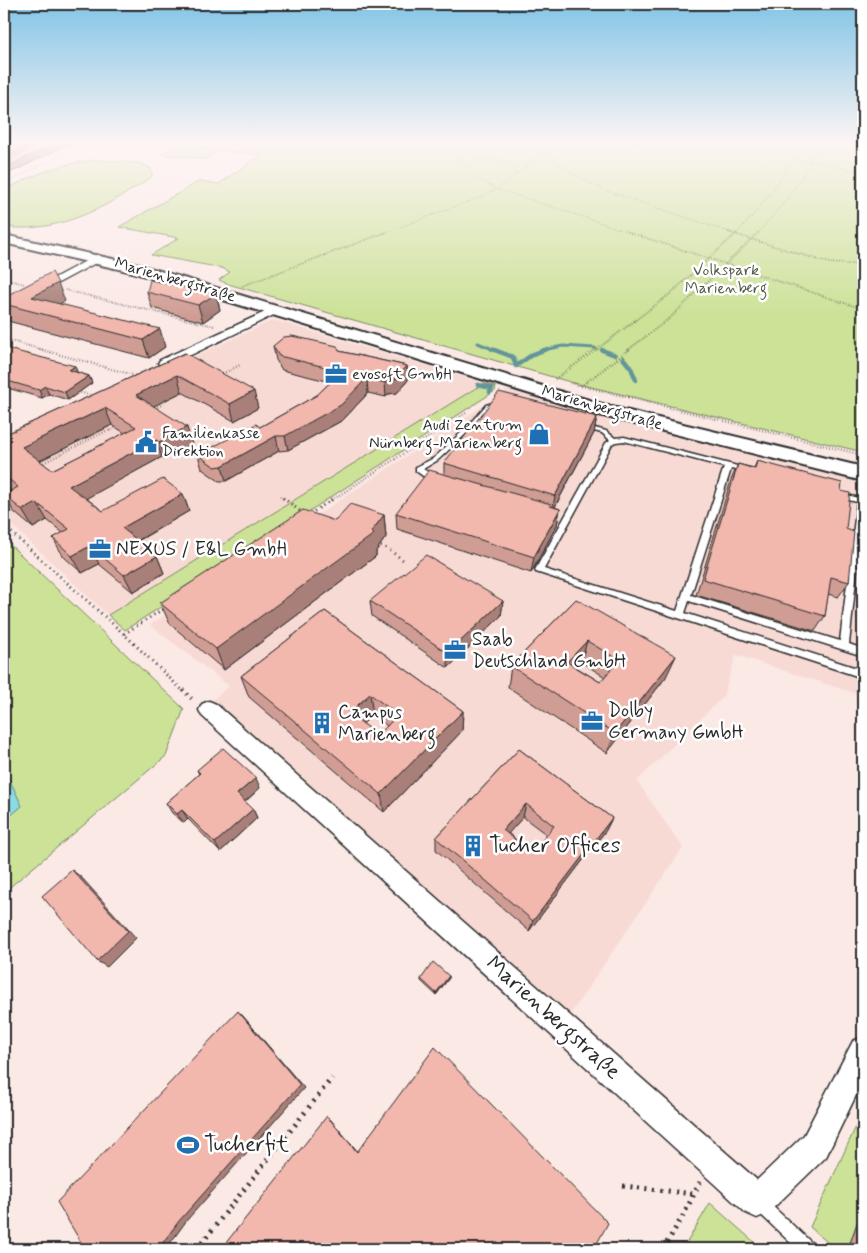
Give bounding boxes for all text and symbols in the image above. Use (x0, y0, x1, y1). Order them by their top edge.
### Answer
street label: Marienbergstraße (112, 253, 238, 308)
park label: Volkspark Marienberg (685, 260, 767, 300)
office icon: evosoft GmbH (323, 361, 349, 387)
place label: evosoft GmbH (352, 364, 452, 385)
street label: Marienbergstraße (539, 381, 665, 436)
place label: Audi Zentrum Nürnberg-Marienberg (369, 415, 522, 455)
shop icon: Audi Zentrum Nürnberg-Marienberg (526, 421, 552, 447)
place label: Familienkasse Direktion (162, 423, 261, 462)
public building icon: Familienkasse Direktion (133, 429, 159, 455)
office icon: NEXUS / E&L GmbH (87, 536, 113, 562)
place label: NEXUS / E&L GmbH (116, 537, 287, 562)
place label: Saab Deutschland GmbH (472, 627, 626, 674)
office icon: Saab Deutschland GmbH (442, 637, 468, 663)
place label: Dolby Germany GmbH (608, 698, 744, 745)
place label: Campus Marienberg (338, 700, 436, 750)
office icon: Dolby Germany GmbH (579, 708, 605, 734)
building icon: Campus Marienberg (309, 710, 335, 736)
place label: Tucher Offices (489, 832, 621, 860)
building icon: Tucher Offices (460, 833, 486, 859)
street label: Marienbergstraße (478, 950, 626, 1088)
place label: Tucherfit (204, 1131, 289, 1159)
sports icon: Tucherfit (175, 1132, 201, 1158)

